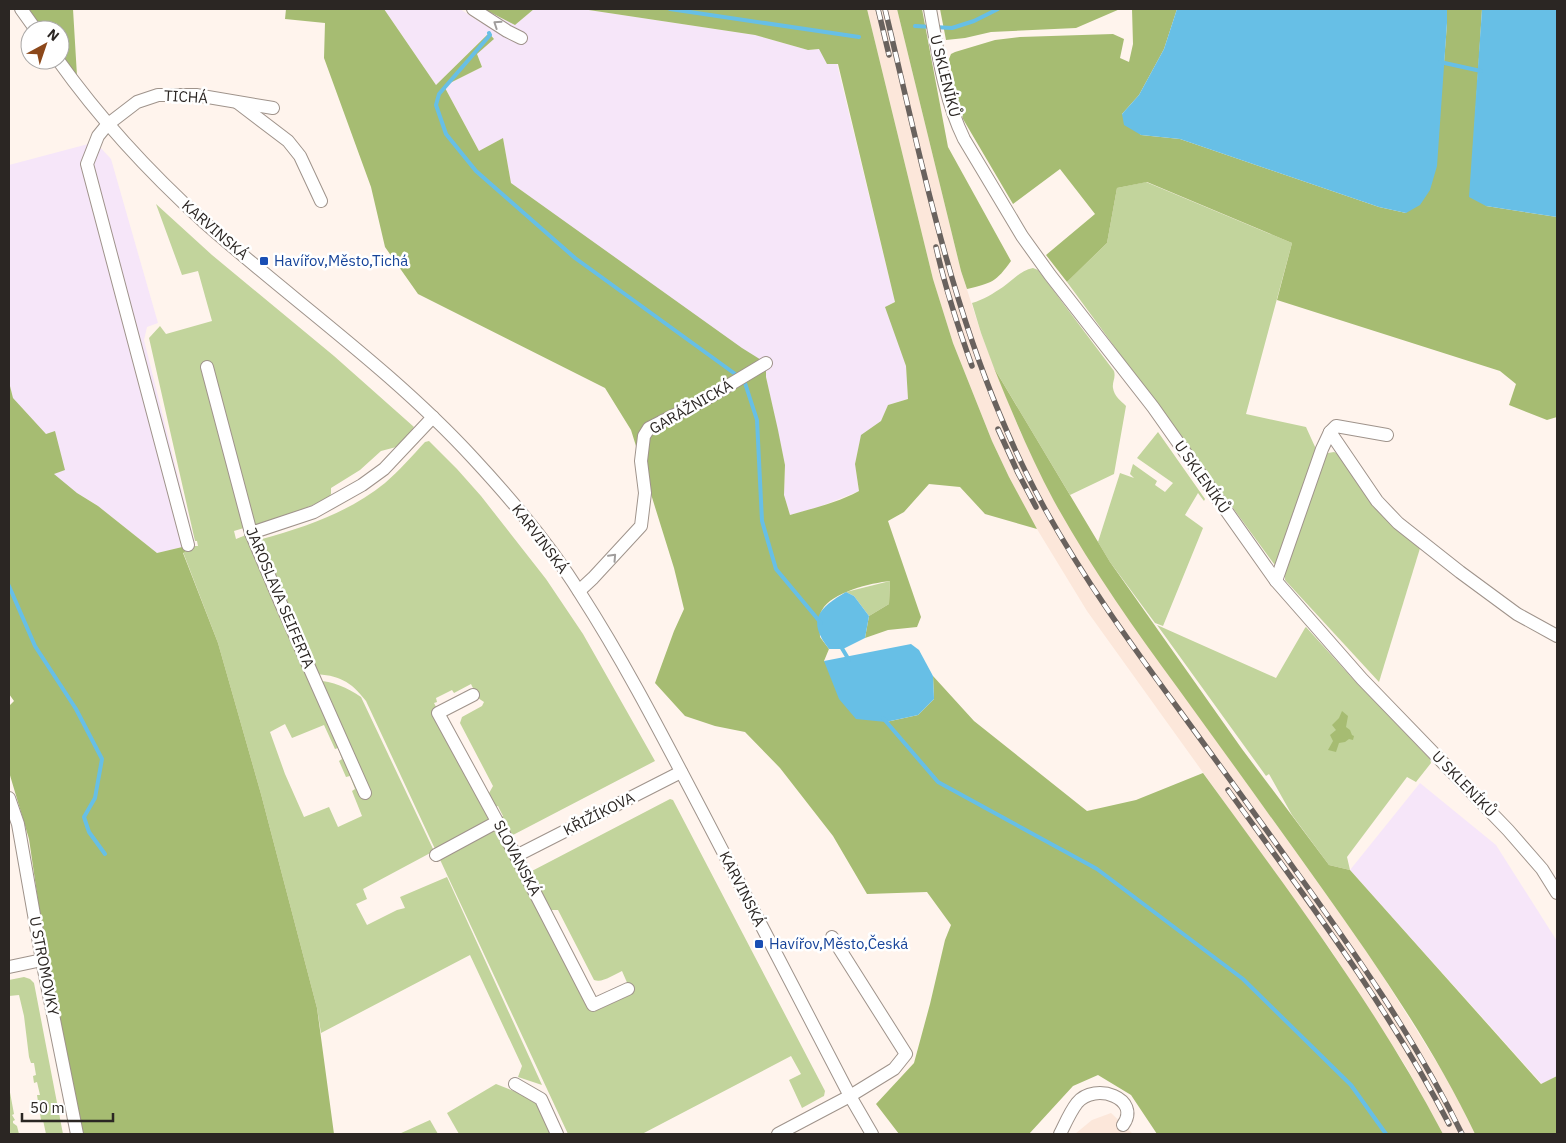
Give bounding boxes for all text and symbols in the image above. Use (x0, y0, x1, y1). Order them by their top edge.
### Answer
north arrow (20, 20, 70, 70)
one-way arrow (493, 21, 502, 31)
text: N (44, 25, 63, 45)
street label: U SKLENÍKŮ (926, 33, 965, 119)
street label: TICHÁ (164, 86, 209, 107)
street label: KARVINSKÁ (178, 196, 253, 264)
place label: Havířov,Město,Tichá (274, 251, 408, 270)
marker: Havířov,Město,Tichá (258, 255, 270, 267)
street label: GARÁŽNICKÁ (646, 375, 736, 438)
street label: U SKLENÍKŮ (1170, 437, 1234, 517)
street label: KARVINSKÁ (508, 500, 573, 577)
street label: JAROSLAVA SEIFERTA (242, 524, 319, 672)
one-way arrow (607, 553, 616, 562)
street label: U SKLENÍKŮ (1428, 747, 1501, 821)
street label: KŘIŽÍKOVA (560, 787, 638, 840)
street label: SLOVANSKÁ (490, 817, 545, 899)
street label: KARVINSKÁ (715, 848, 770, 930)
street label: U STROMOVKY (26, 915, 63, 1017)
place label: Havířov,Město,Česká (769, 934, 908, 953)
marker: Havířov,Město,Česká (753, 938, 765, 950)
scale bar (22, 1090, 114, 1122)
text: 50 m (30, 1098, 65, 1117)

